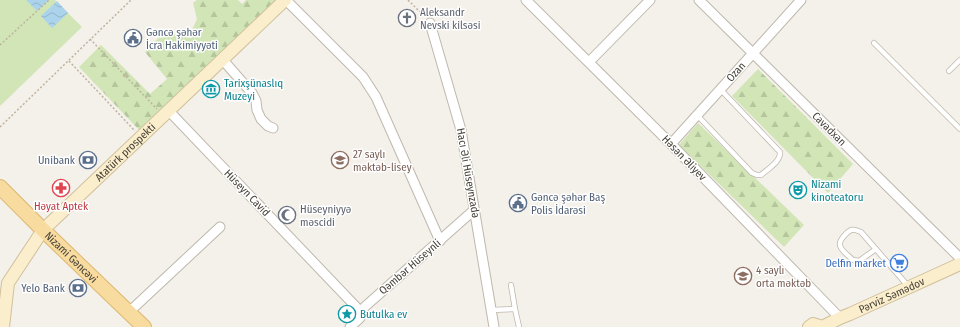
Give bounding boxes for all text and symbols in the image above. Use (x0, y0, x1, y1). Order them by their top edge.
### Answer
place label: Aleksandr Nevski kilsəsi (420, 6, 481, 32)
church icon: Aleksandr Nevski kilsəsi (397, 8, 417, 28)
place label: Gəncə şəhər İcra Hakimiyyəti (146, 26, 218, 52)
public building icon: Gəncə şəhər İcra Hakimiyyəti (123, 28, 143, 48)
street label: Ozan (724, 59, 748, 85)
place label: Tarixşünaslıq Muzeyi (224, 77, 283, 103)
museum icon: Tarixşünaslıq Muzeyi (201, 79, 221, 99)
street label: Cavadxan (809, 109, 849, 149)
street label: Atatürk prospekti (92, 120, 158, 184)
street label: Hacı Əli Hüseynzadə (454, 127, 482, 219)
street label: Həsən Əliyev (659, 133, 709, 183)
place label: 27 saylı məktəb-lisey (353, 148, 412, 174)
bank icon: Unibank (78, 150, 98, 170)
school or university icon: 27 saylı məktəb-lisey (330, 150, 350, 170)
place label: Unibank (38, 154, 76, 167)
street label: Hüseyn Cavid (221, 167, 273, 219)
pharmacy icon: Həyat Aptek (51, 178, 71, 198)
place label: Nizami kinoteatoru (811, 178, 863, 204)
theatre icon: Nizami kinoteatoru (788, 180, 808, 200)
place label: Gəncə şəhər Baş Polis İdarəsi (531, 191, 605, 217)
public building icon: Gəncə şəhər Baş Polis İdarəsi (508, 193, 528, 213)
place label: Həyat Aptek (34, 200, 89, 213)
place label: Hüseyniyyə məscidi (300, 203, 351, 229)
mosque icon: Hüseyniyyə məscidi (277, 205, 297, 225)
street label: Nizami Gəncəvi (42, 229, 101, 286)
street label: Qəmbər Hüseynli (376, 237, 444, 297)
supermarket icon: Delfin market (889, 253, 909, 273)
place label: Delfin market (825, 257, 886, 270)
place label: 4 saylı orta məktəb (756, 264, 811, 290)
school or university icon: 4 saylı orta məktəb (733, 266, 753, 286)
street label: Pərviz Səmədov (857, 274, 927, 316)
bank icon: Yelo Bank (68, 278, 88, 298)
place label: Yelo Bank (21, 282, 66, 295)
place icon: Butulka ev (337, 304, 357, 324)
place label: Butulka ev (360, 308, 407, 321)

